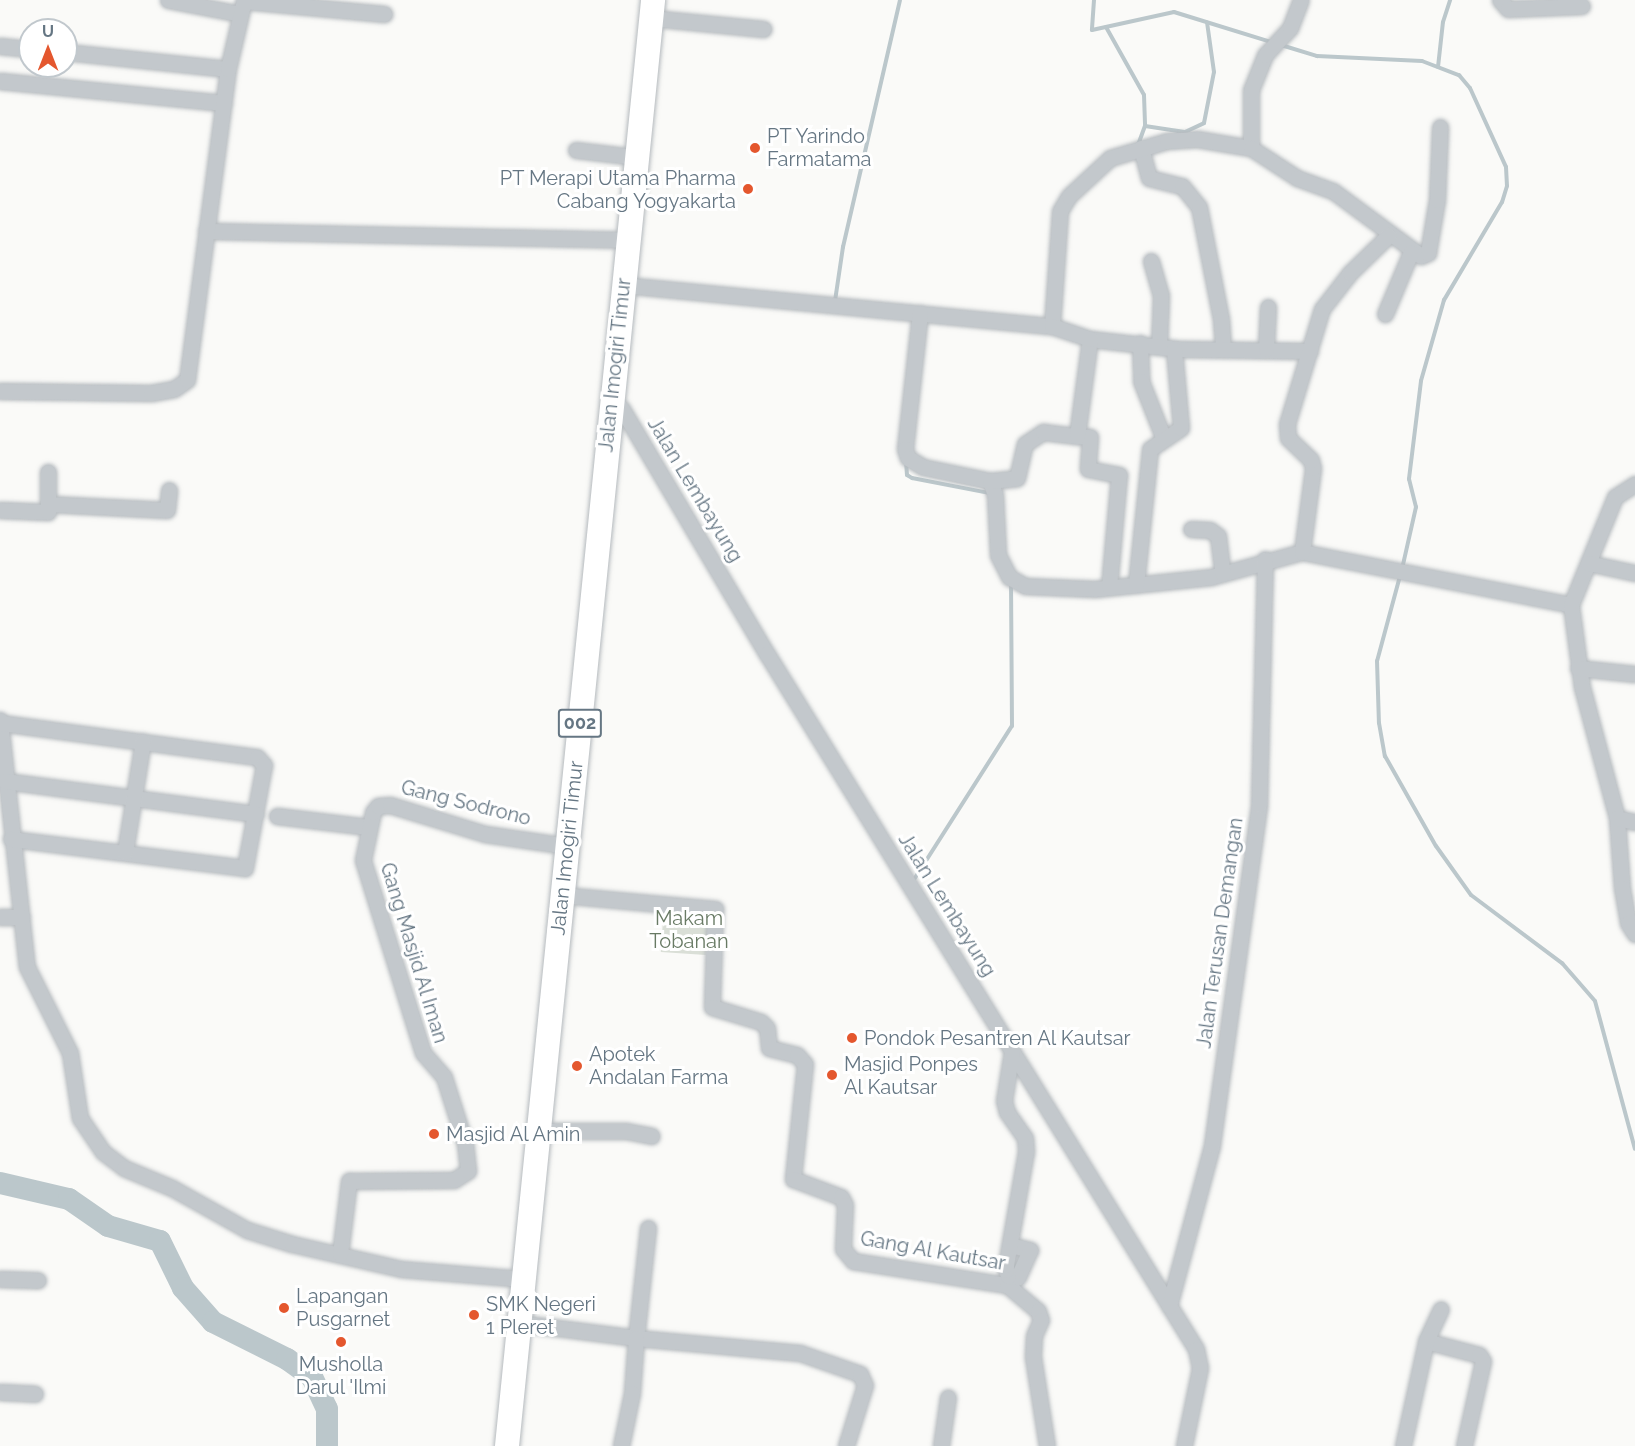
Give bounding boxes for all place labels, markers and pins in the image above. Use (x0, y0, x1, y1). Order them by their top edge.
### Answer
place label: PT Yarindo Farmatama (767, 124, 871, 171)
marker: PT Yarindo Farmatama (748, 141, 762, 155)
place label: PT Merapi Utama Pharma Cabang Yogyakarta (499, 166, 736, 213)
marker: PT Merapi Utama Pharma Cabang Yogyakarta (741, 182, 755, 196)
place label: Pondok Pesantren Al Kautsar (864, 1026, 1132, 1050)
marker: Pondok Pesantren Al Kautsar (845, 1031, 859, 1045)
place label: Apotek Andalan Farma (589, 1042, 728, 1089)
place label: Masjid Ponpes Al Kautsar (844, 1052, 978, 1099)
marker: Apotek Andalan Farma (570, 1059, 584, 1073)
marker: Masjid Ponpes Al Kautsar (825, 1068, 839, 1082)
place label: Masjid Al Amin (446, 1122, 582, 1146)
marker: Masjid Al Amin (427, 1127, 441, 1141)
place label: Lapangan Pusgarnet (296, 1284, 390, 1331)
place label: SMK Negeri 1 Pleret (486, 1292, 596, 1339)
marker: Lapangan Pusgarnet (277, 1301, 291, 1315)
marker: SMK Negeri 1 Pleret (467, 1308, 481, 1322)
marker: Musholla Darul 'Ilmi (334, 1335, 348, 1349)
place label: Musholla Darul 'Ilmi (295, 1352, 387, 1399)

